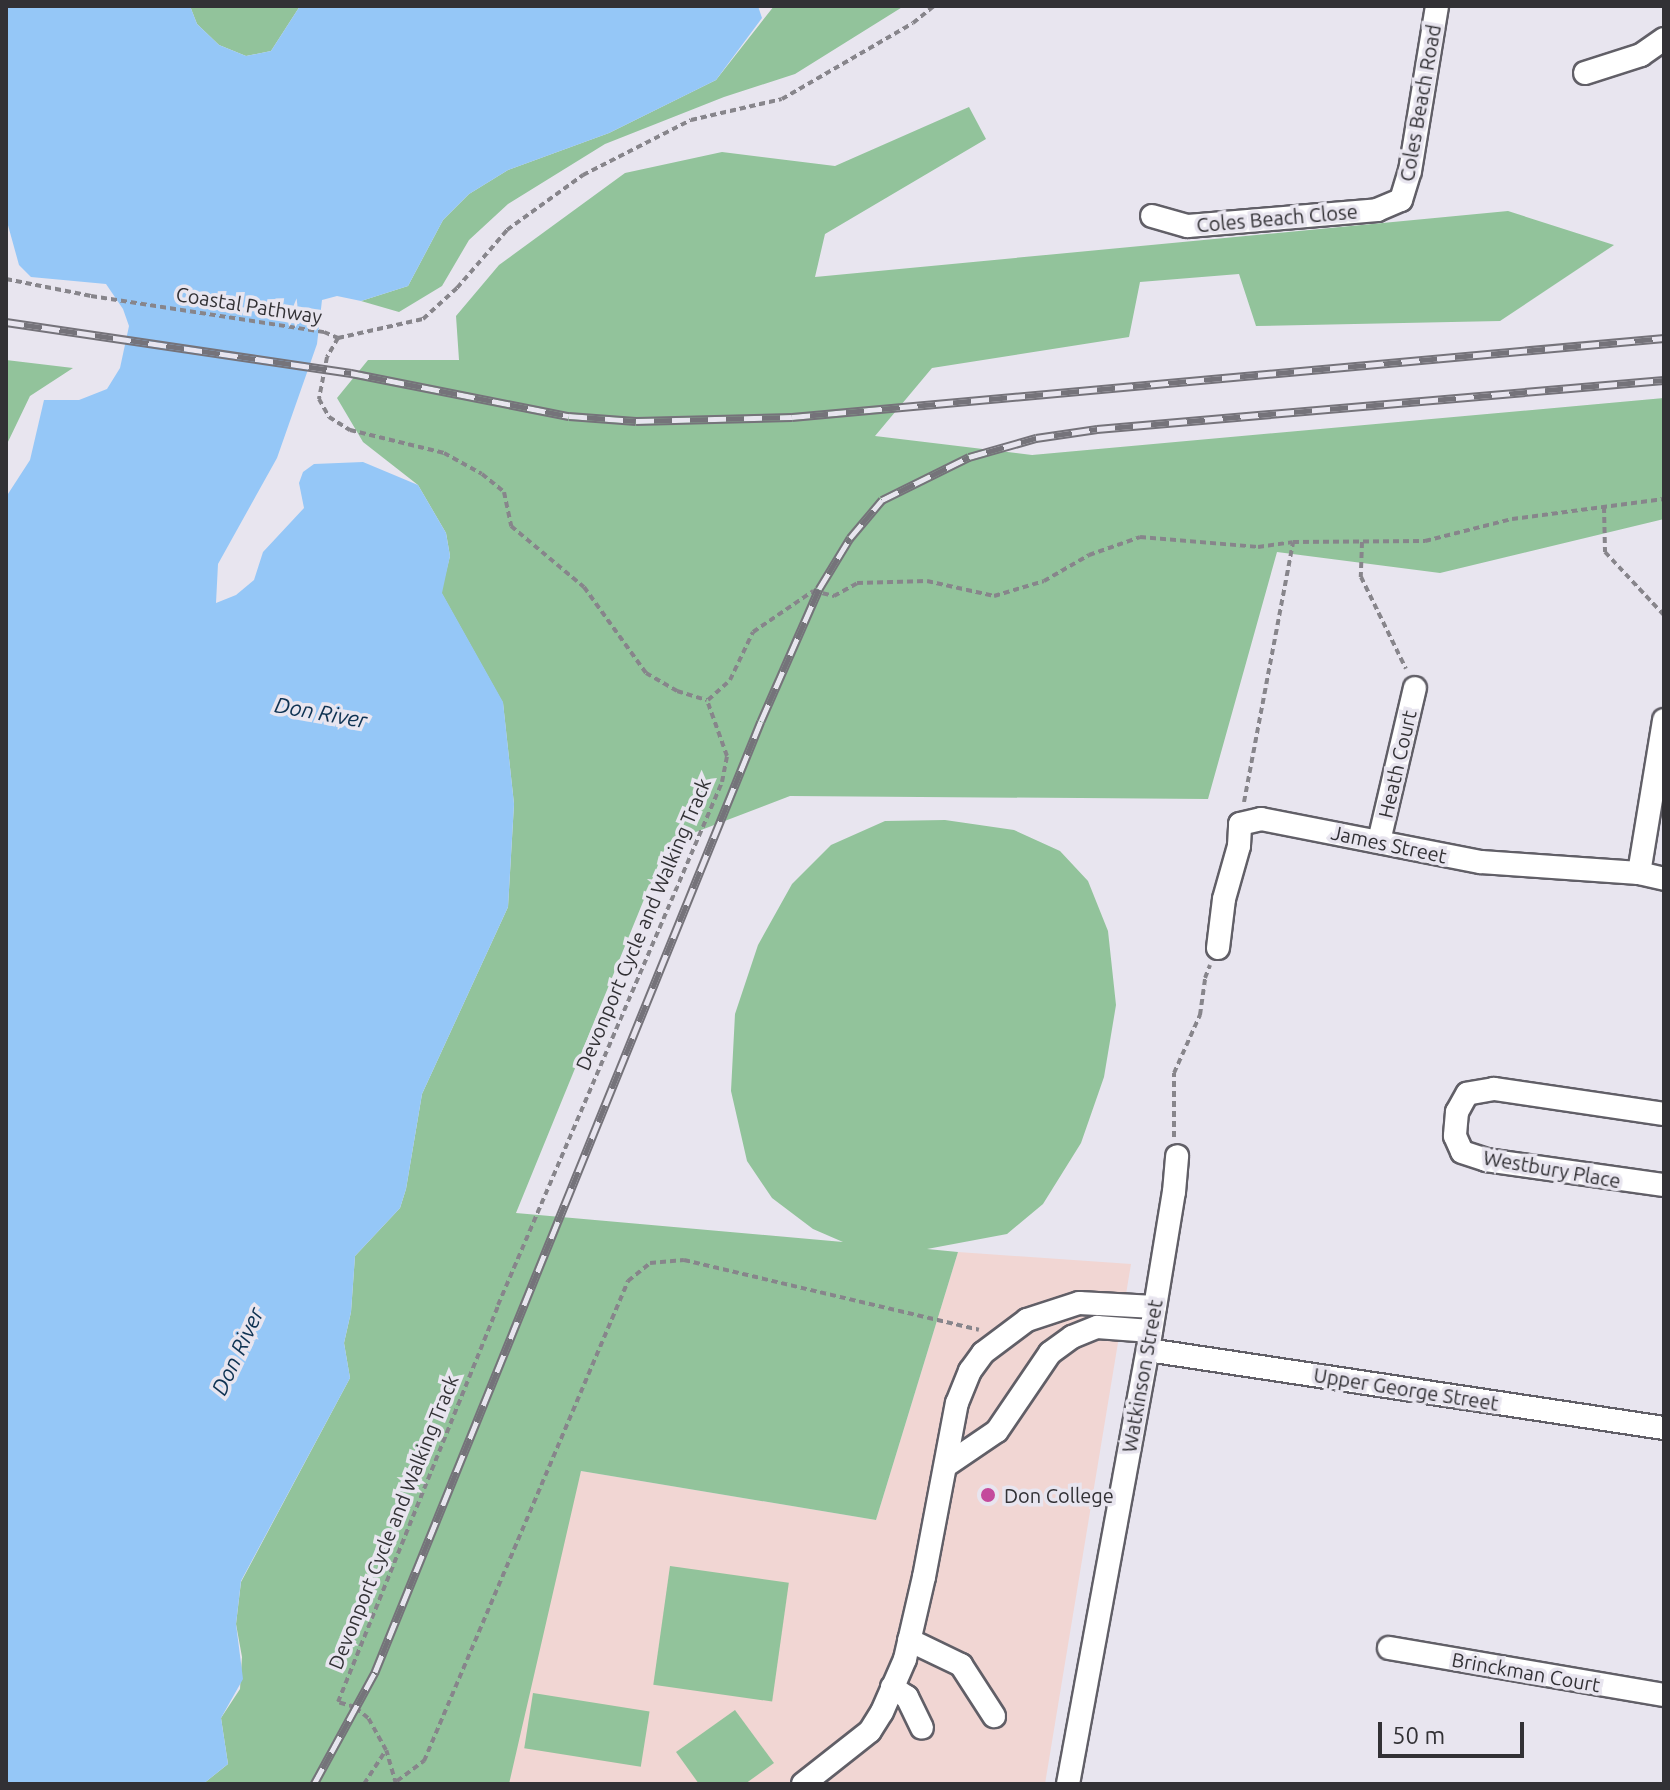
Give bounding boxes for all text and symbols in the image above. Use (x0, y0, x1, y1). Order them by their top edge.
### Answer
street label: Coles Beach Road (1394, 23, 1446, 183)
street label: Coles Beach Close (1195, 199, 1359, 237)
street label: Coastal Pathway (174, 282, 324, 328)
water label: Don River (273, 691, 369, 733)
street label: Heath Court (1373, 708, 1421, 820)
street label: Devonport Cycle and Walking Track (570, 774, 716, 1074)
street label: James Street (1329, 820, 1449, 868)
street label: Westbury Place (1482, 1145, 1622, 1193)
street label: Watkinson Street (1117, 1298, 1167, 1454)
water label: Don River (205, 1303, 269, 1399)
street label: Upper George Street (1312, 1363, 1500, 1415)
street label: Devonport Cycle and Walking Track (323, 1371, 463, 1673)
place label: Don College (1004, 1483, 1114, 1507)
marker: Don College (979, 1486, 997, 1504)
street label: Brinckman Court (1450, 1647, 1602, 1697)
scale bar (1382, 1706, 1528, 1756)
text: 50 m (1392, 1722, 1445, 1749)

